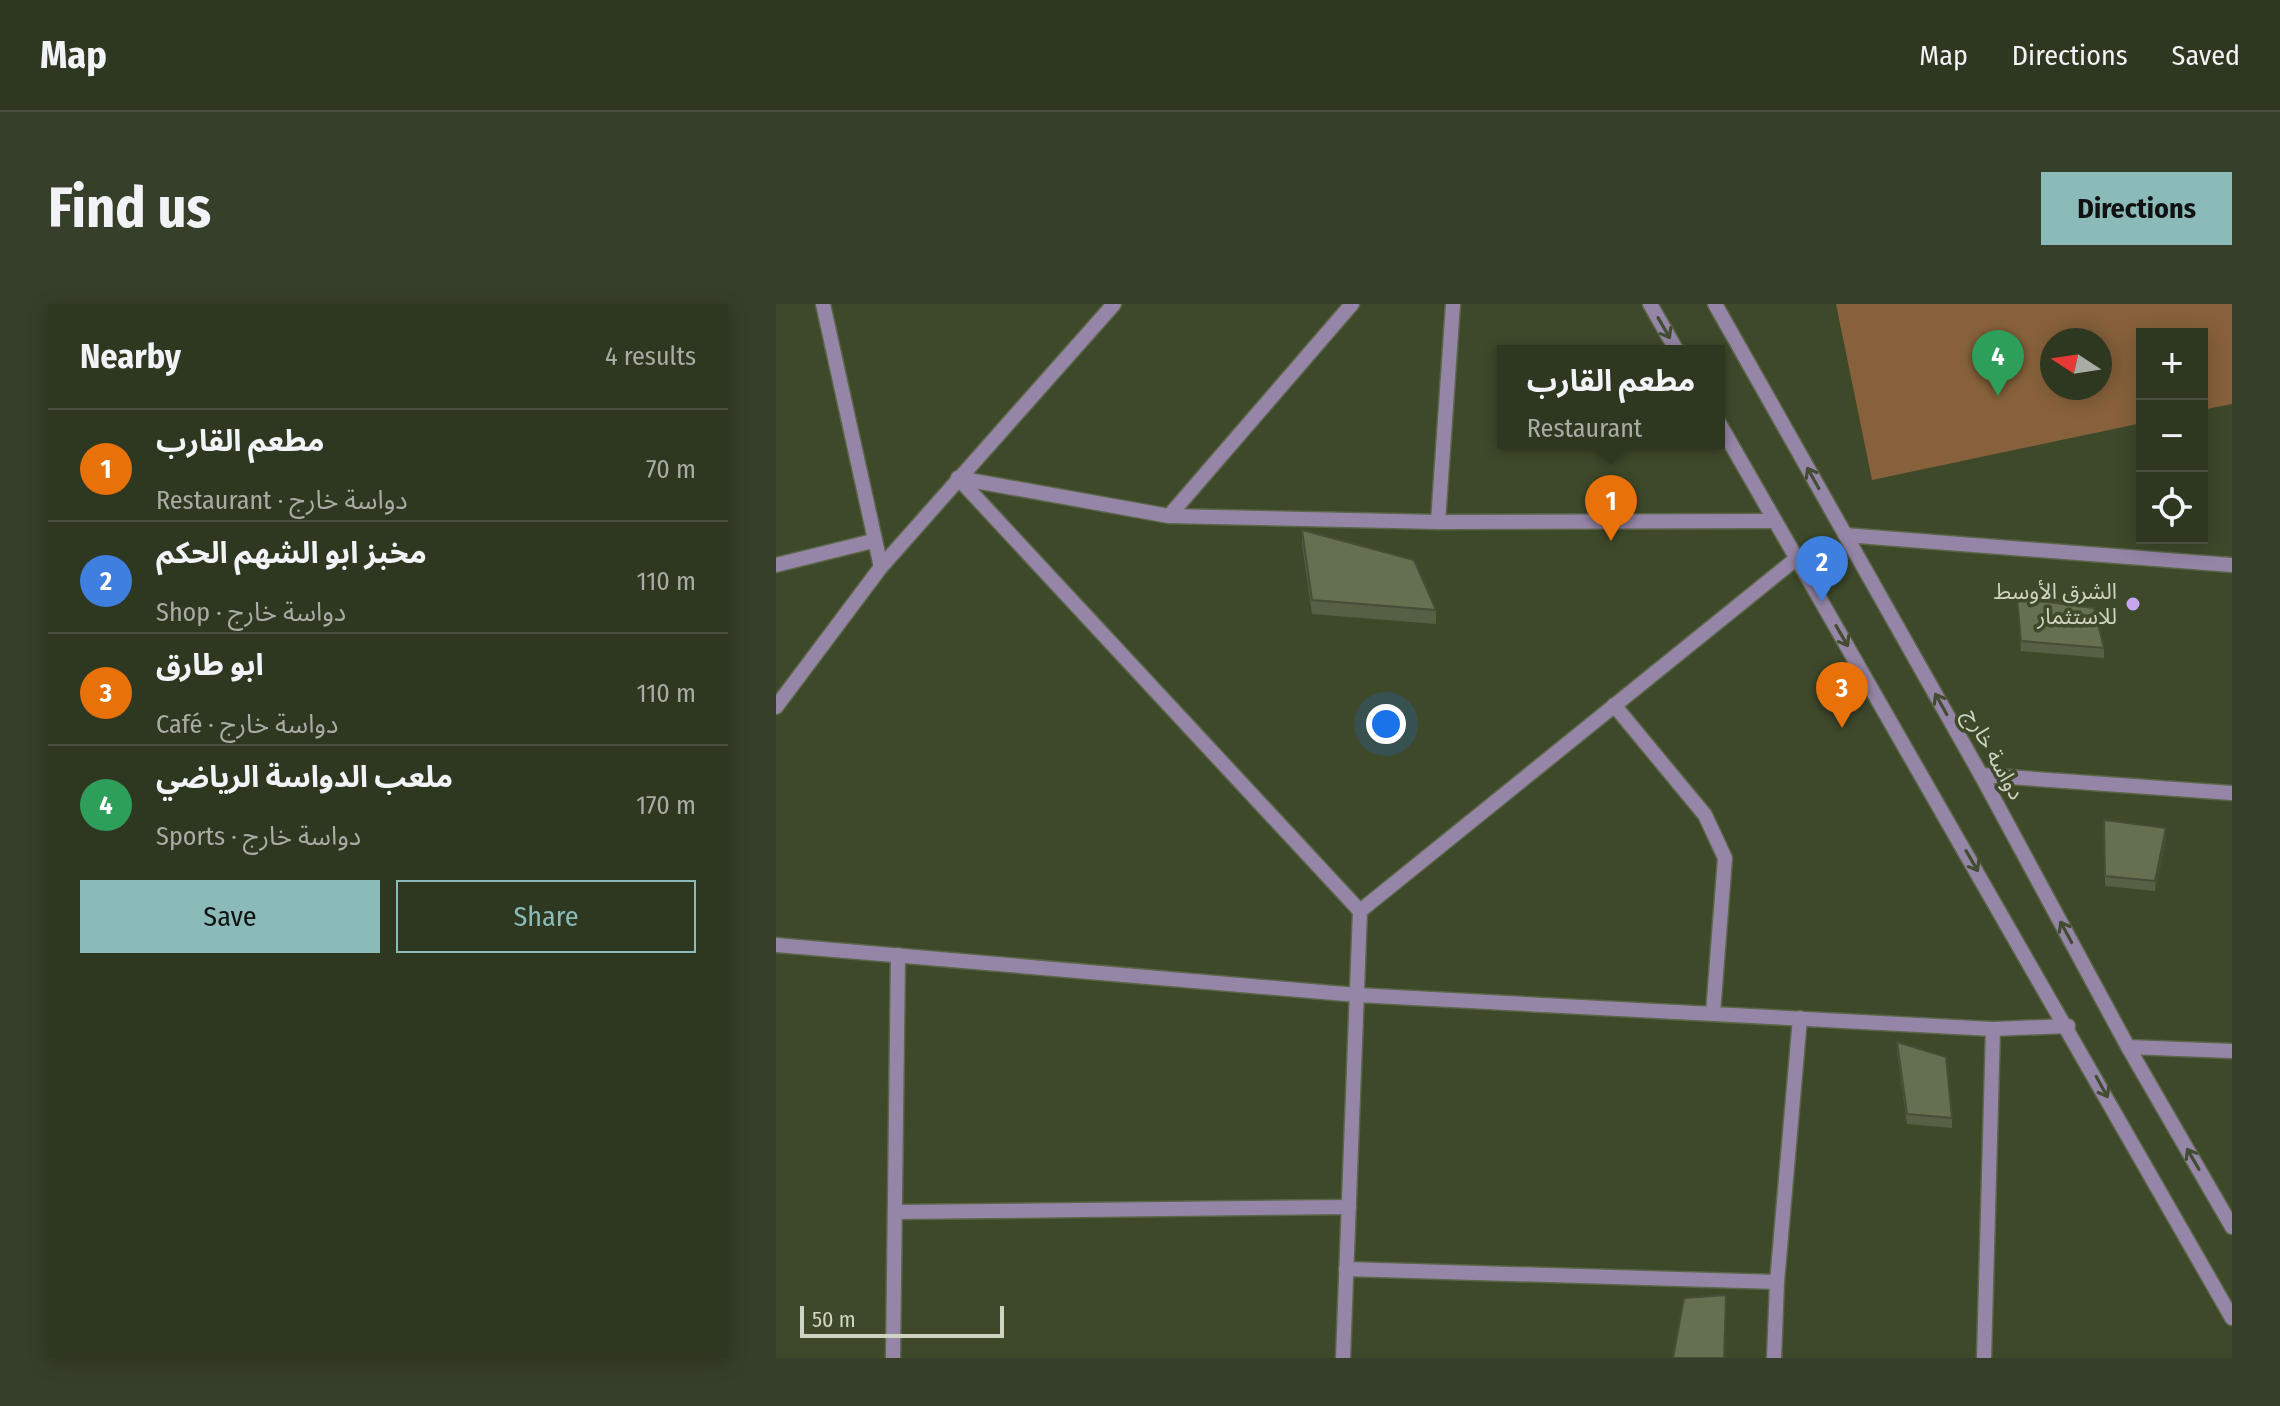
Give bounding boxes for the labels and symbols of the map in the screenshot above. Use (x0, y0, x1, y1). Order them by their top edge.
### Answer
one-way arrow (1657, 315, 1672, 339)
north arrow (2040, 328, 2112, 400)
pin: 4 (1972, 330, 2024, 396)
one-way arrow (1805, 467, 1821, 490)
pin: 1 (1585, 475, 1637, 541)
pin: 2 (1796, 536, 1848, 602)
place label: الشرق الأوسط للاستثمار (1994, 578, 2117, 630)
marker: الشرق الأوسط للاستثمار (2124, 595, 2142, 613)
one-way arrow (1834, 624, 1850, 647)
pin: 3 (1816, 662, 1868, 728)
one-way arrow (1933, 693, 1949, 716)
your location (1366, 704, 1406, 744)
street label: دواسة خارج (1955, 704, 2030, 806)
one-way arrow (1964, 849, 1980, 872)
one-way arrow (2058, 921, 2074, 944)
one-way arrow (2095, 1074, 2110, 1098)
one-way arrow (2185, 1148, 2201, 1171)
scale bar (800, 1302, 1004, 1338)

